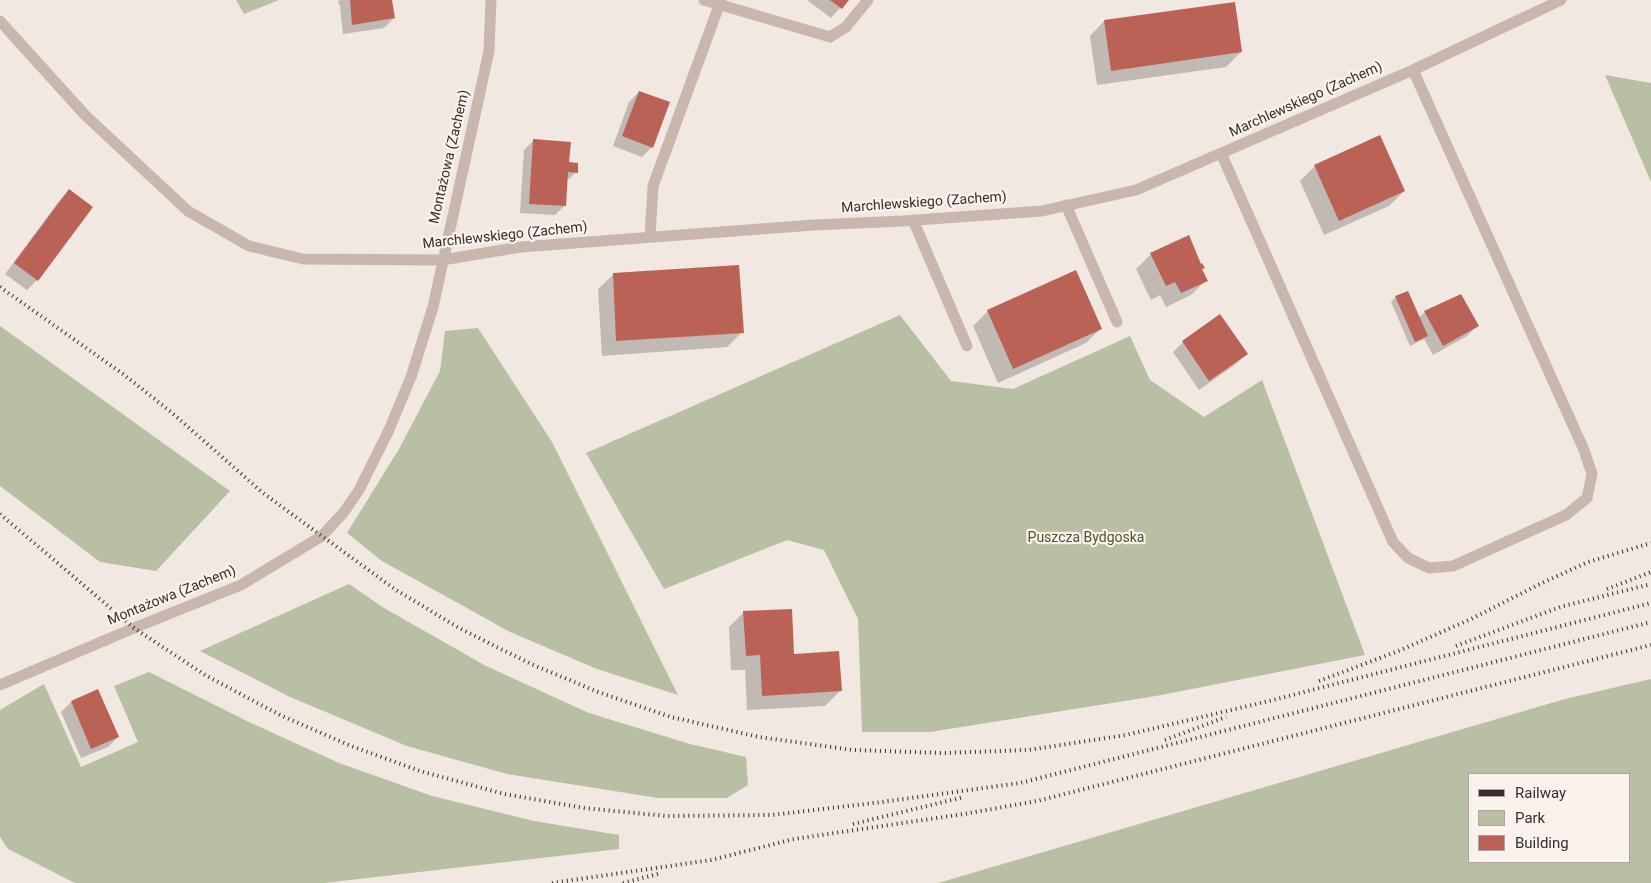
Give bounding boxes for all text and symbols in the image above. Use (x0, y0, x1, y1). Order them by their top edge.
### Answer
street label: Marchlewskiego (Zachem) (1227, 59, 1385, 141)
street label: Montażowa (Zachem) (426, 88, 474, 226)
street label: Marchlewskiego (Zachem) (841, 189, 1007, 217)
street label: Marchlewskiego (Zachem) (422, 219, 588, 253)
park label: Puszcza Bydgoska (1028, 530, 1144, 546)
street label: Montażowa (Zachem) (105, 563, 239, 629)
legend (1468, 773, 1631, 863)
text: Railway (1515, 784, 1566, 802)
text: Park (1515, 809, 1545, 827)
text: Building (1515, 834, 1569, 852)

